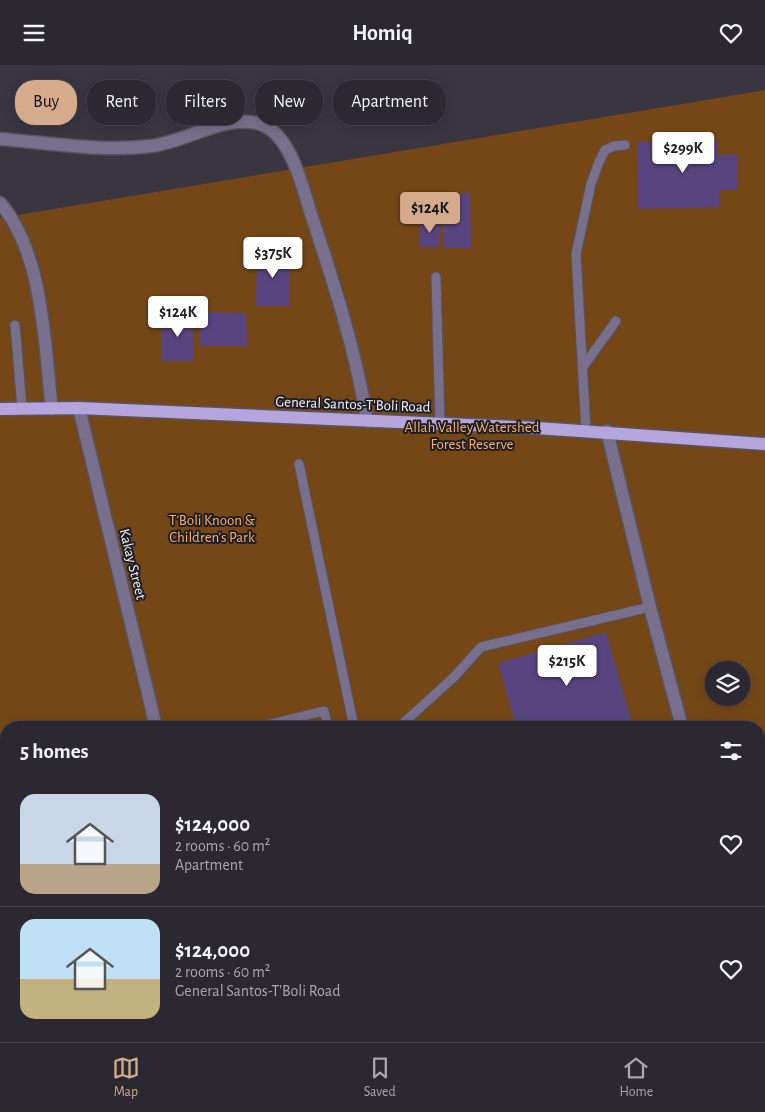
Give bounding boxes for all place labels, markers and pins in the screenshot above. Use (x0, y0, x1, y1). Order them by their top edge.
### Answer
pin: $299K (648, 131, 718, 174)
pin: $124K (395, 191, 465, 234)
pin: $375K (238, 237, 308, 279)
pin: $124K (143, 295, 213, 338)
pin: $215K (532, 645, 602, 687)

